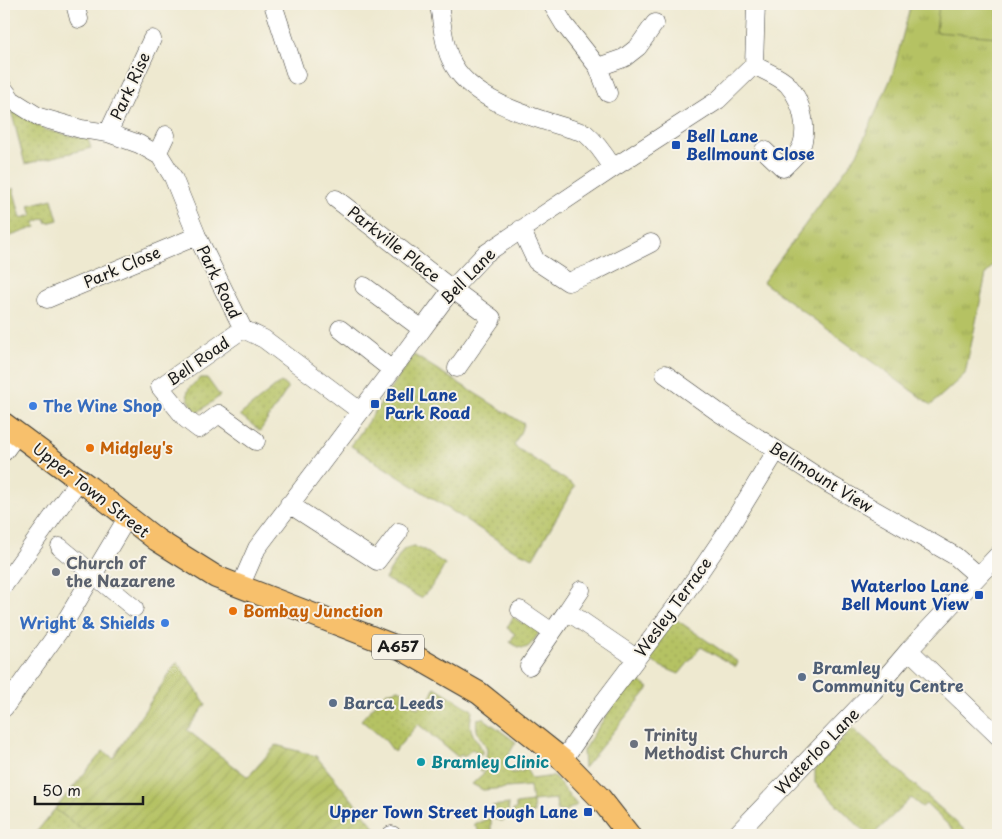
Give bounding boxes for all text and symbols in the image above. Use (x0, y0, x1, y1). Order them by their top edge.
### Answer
street label: Park Rise (103, 48, 155, 123)
place label: Bell Lane Bellmount Close (686, 123, 815, 165)
marker: Bell Lane Bellmount Close (670, 139, 682, 151)
street label: Parkville Place (343, 199, 446, 287)
street label: Park Close (79, 239, 164, 293)
street label: Park Road (192, 241, 248, 322)
street label: Bell Lane (434, 242, 500, 309)
street label: Bell Road (161, 330, 234, 391)
place label: Bell Lane Park Road (385, 382, 470, 424)
place label: The Wine Shop (43, 393, 162, 417)
marker: Bell Lane Park Road (369, 398, 381, 410)
marker: The Wine Shop (27, 400, 39, 412)
place label: Midgley's (100, 435, 173, 459)
street label: Bellmount View (765, 435, 878, 518)
street label: Upper Town Street (28, 436, 156, 543)
marker: Midgley's (84, 442, 96, 454)
place label: Church of the Nazarene (66, 550, 176, 592)
street label: Wesley Terrace (628, 552, 717, 661)
marker: Church of the Nazarene (50, 566, 62, 578)
place label: Waterloo Lane Bell Mount View (841, 573, 969, 615)
marker: Waterloo Lane Bell Mount View (973, 589, 985, 601)
place label: Bombay Junction (243, 598, 383, 622)
marker: Bombay Junction (227, 605, 239, 617)
place label: Wright & Shields (20, 610, 155, 634)
marker: Wright & Shields (159, 617, 171, 629)
road number: A657 (372, 634, 424, 660)
place label: Bramley Community Centre (812, 655, 964, 697)
marker: Bramley Community Centre (796, 671, 808, 683)
place label: Barca Leeds (343, 690, 444, 714)
marker: Barca Leeds (327, 697, 339, 709)
street label: Waterloo Lane (769, 702, 864, 799)
place label: Trinity Methodist Church (644, 722, 788, 764)
marker: Trinity Methodist Church (628, 738, 640, 750)
place label: Bramley Clinic (431, 749, 549, 773)
marker: Bramley Clinic (415, 756, 427, 768)
scale bar (35, 774, 142, 806)
text: 50 m (42, 778, 81, 801)
place label: Upper Town Street Hough Lane (329, 799, 578, 823)
marker: Upper Town Street Hough Lane (582, 806, 594, 818)

